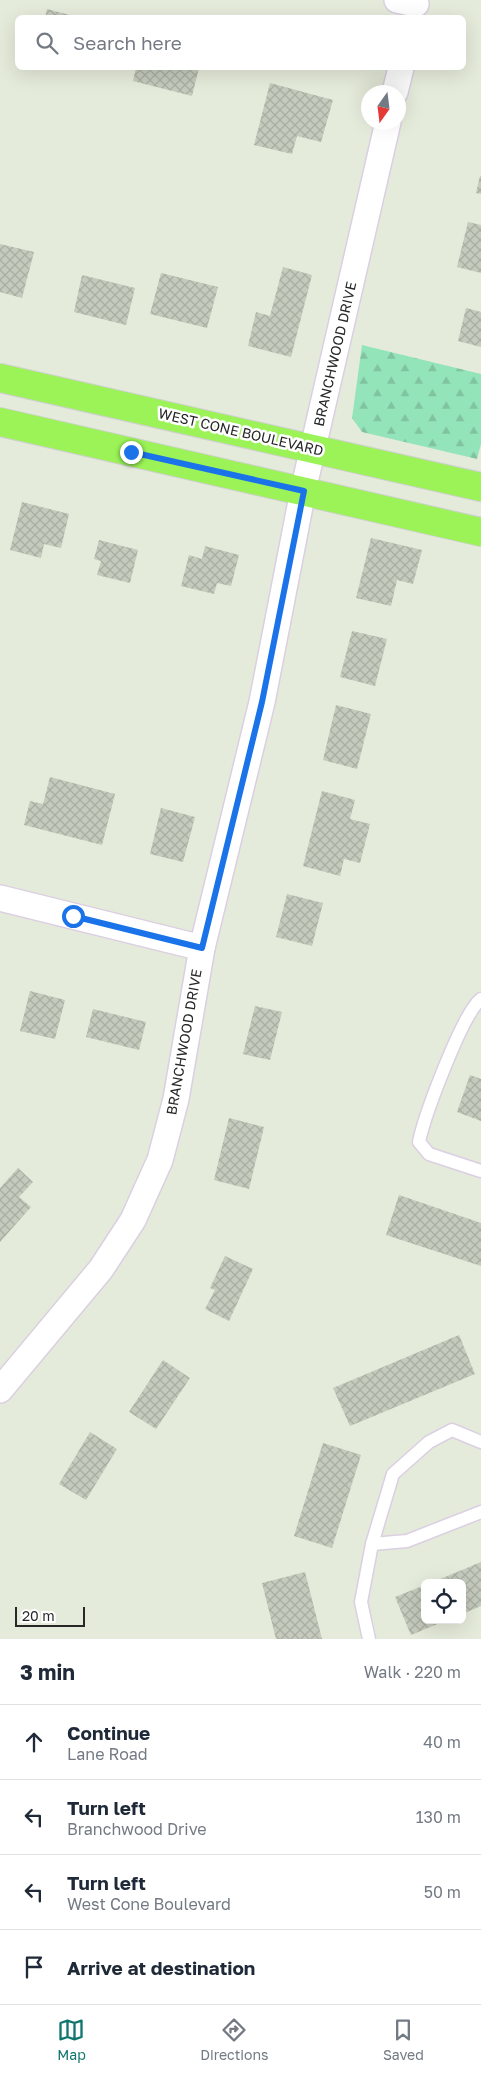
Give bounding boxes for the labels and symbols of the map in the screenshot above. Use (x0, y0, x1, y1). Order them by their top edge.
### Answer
north arrow (361, 85, 406, 130)
street label: BRANCHWOOD DRIVE (310, 280, 359, 428)
street label: WEST CONE BOULEVARD (157, 404, 325, 459)
route end (120, 441, 143, 464)
route start (62, 905, 85, 928)
street label: BRANCHWOOD DRIVE (162, 968, 205, 1116)
scale bar (15, 1604, 85, 1627)

